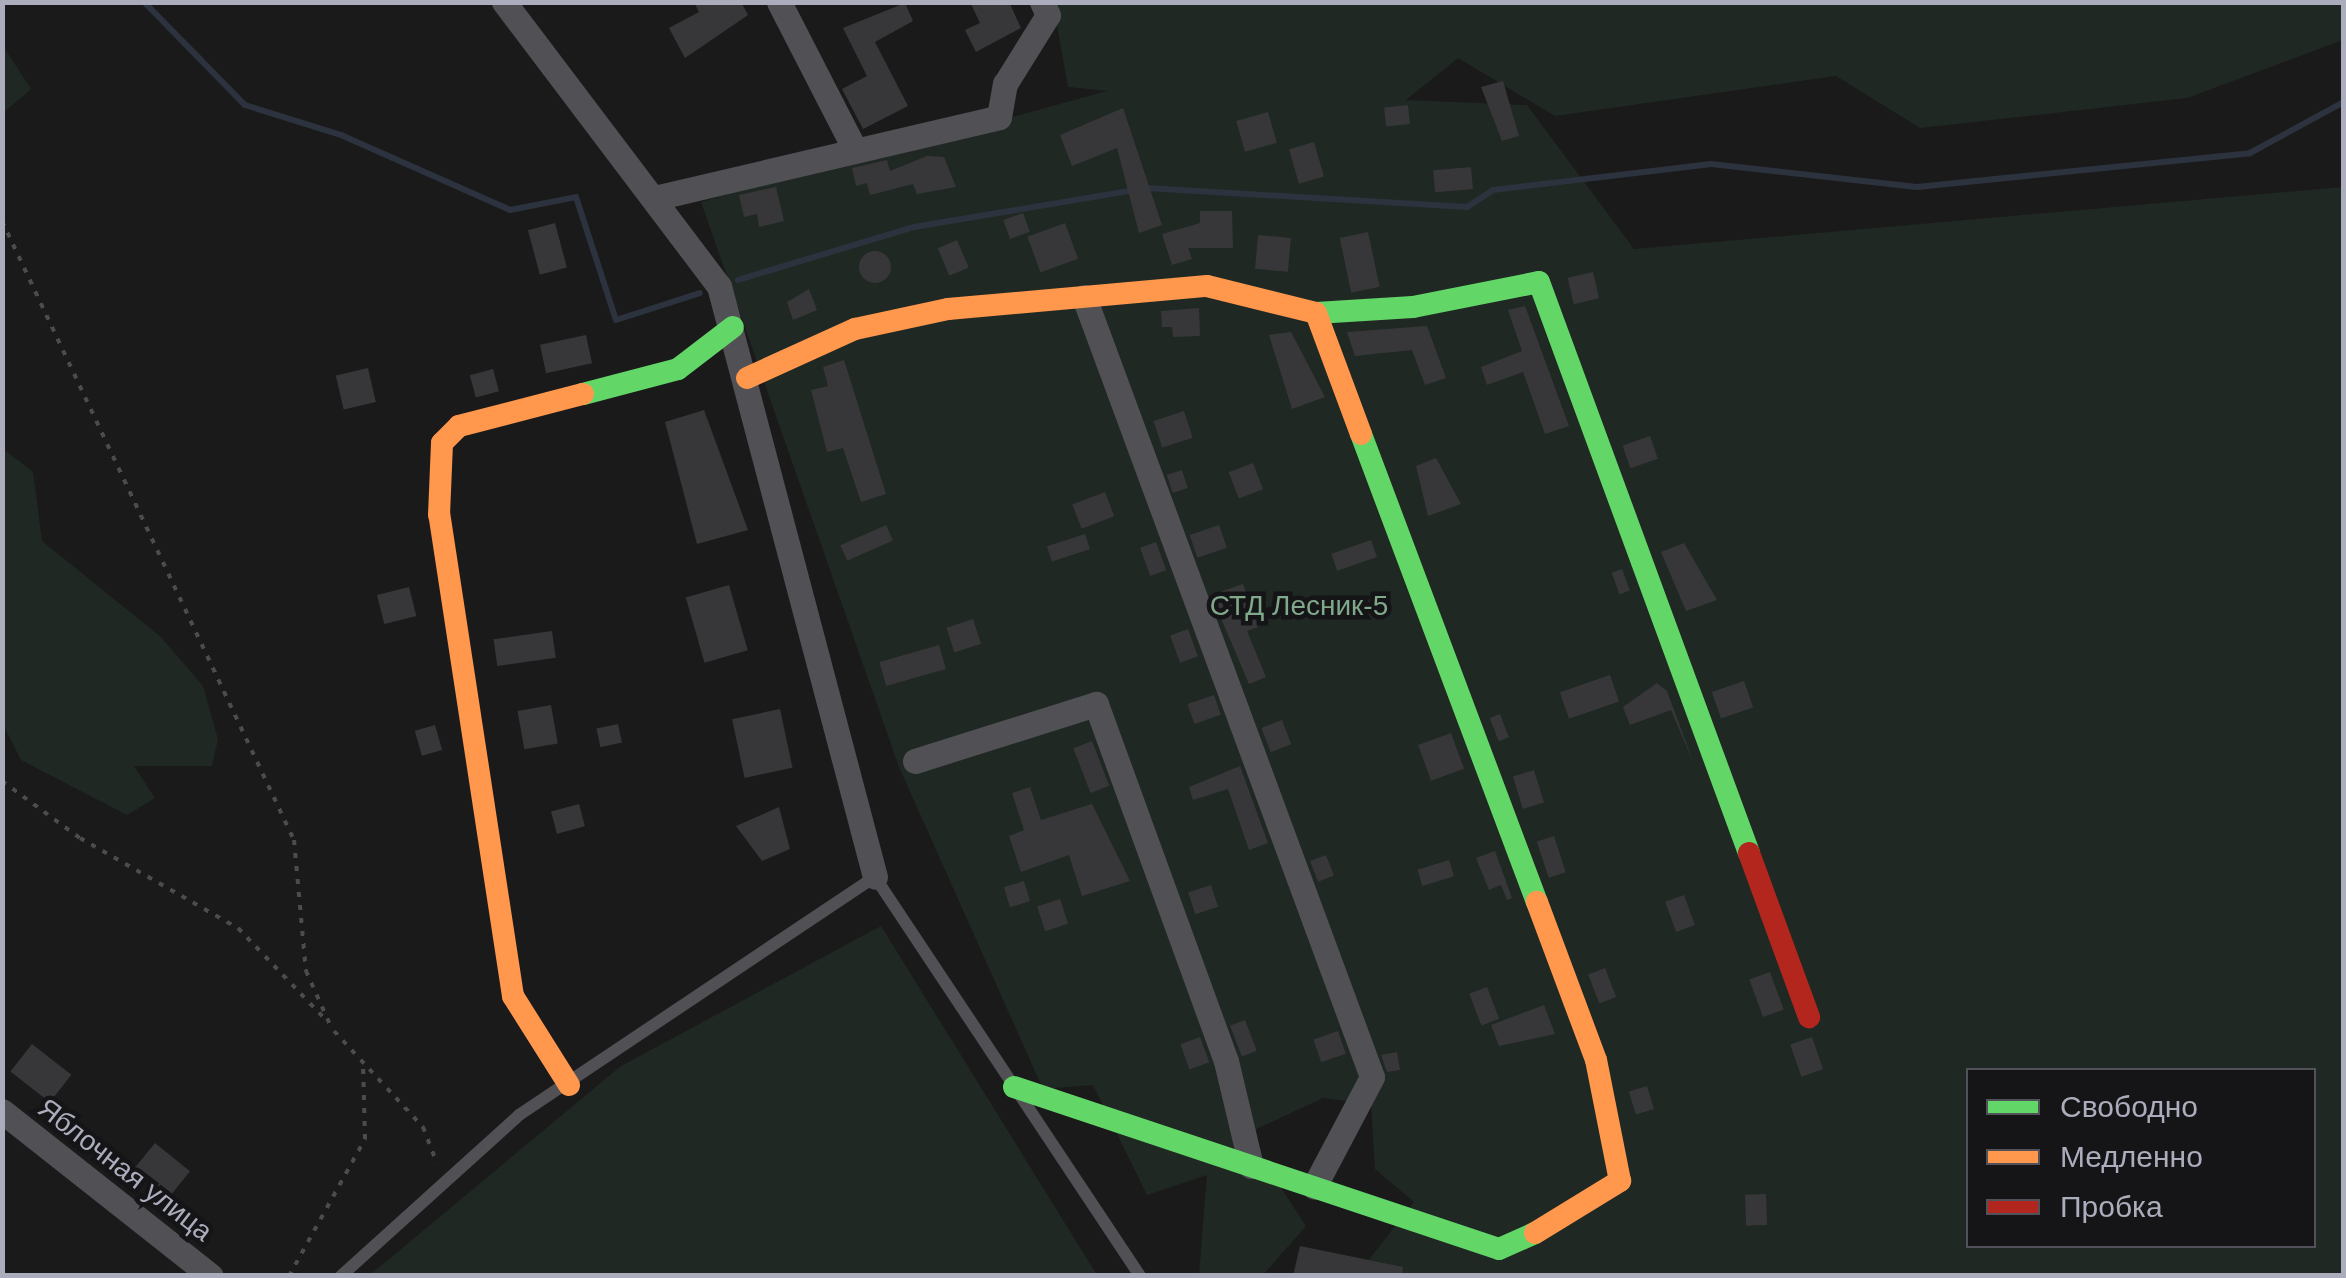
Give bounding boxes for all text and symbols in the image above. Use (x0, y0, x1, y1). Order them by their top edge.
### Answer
park label: СТД Лесник-5 (1210, 589, 1388, 623)
legend (1966, 1068, 2316, 1248)
text: Свободно (2060, 1090, 2198, 1123)
street label: Яблочная улица (31, 1091, 219, 1249)
text: Медленно (2060, 1140, 2203, 1173)
text: Пробка (2060, 1190, 2163, 1223)

